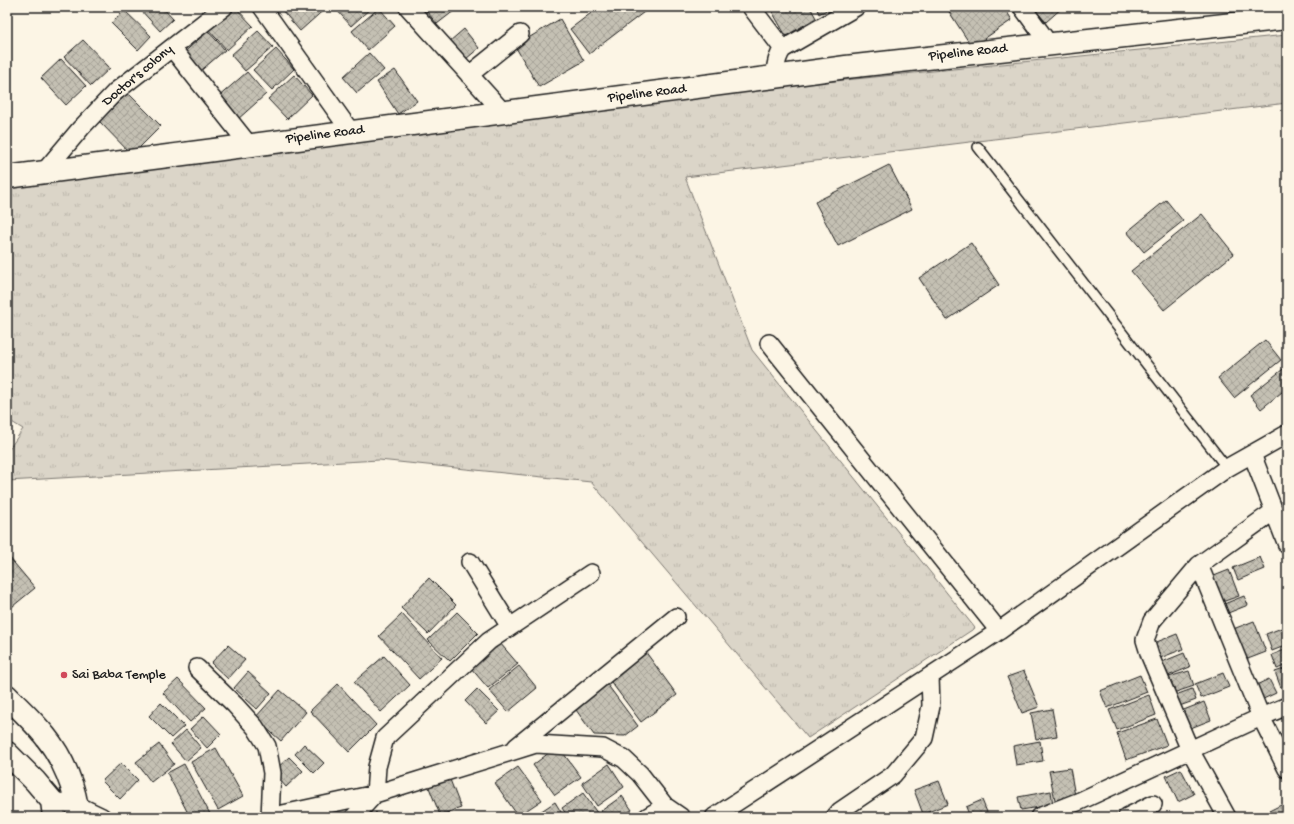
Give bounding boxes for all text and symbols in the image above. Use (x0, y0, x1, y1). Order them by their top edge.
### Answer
street label: Pipeline Road (927, 40, 1010, 66)
street label: Doctor's colony (98, 41, 177, 111)
street label: Pipeline Road (606, 81, 689, 107)
street label: Pipeline Road (284, 122, 367, 148)
place label: Sai Baba Temple (72, 667, 167, 684)
marker: Sai Baba Temple (59, 670, 69, 680)

